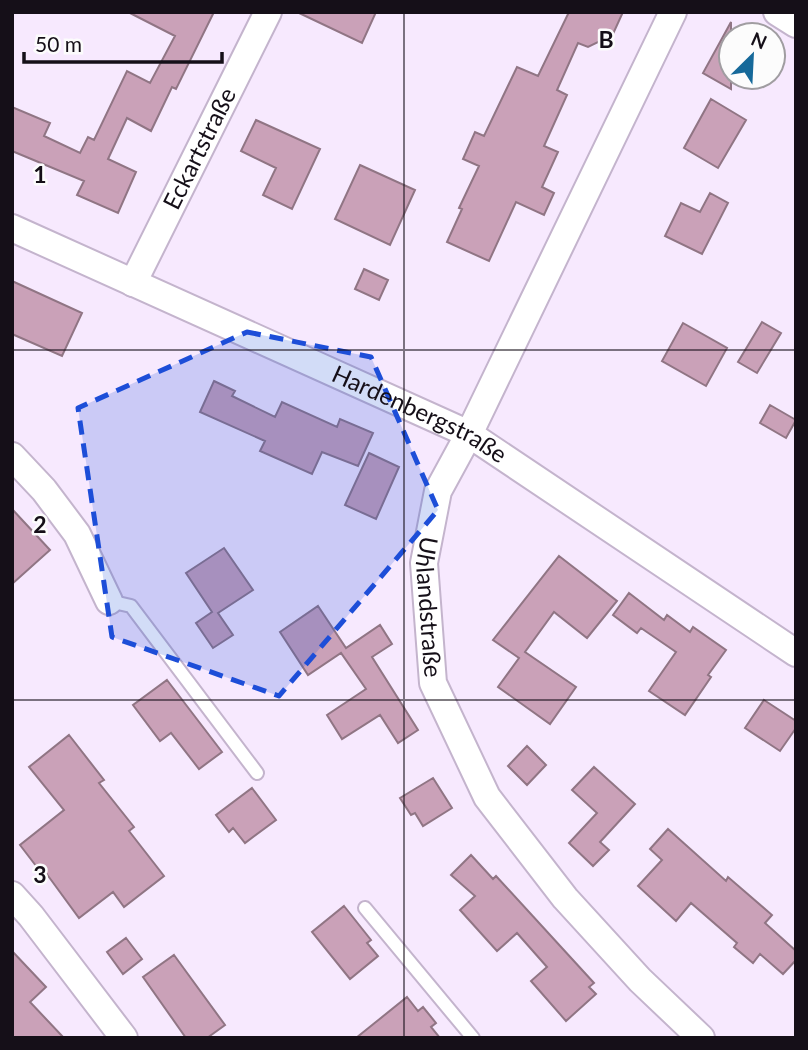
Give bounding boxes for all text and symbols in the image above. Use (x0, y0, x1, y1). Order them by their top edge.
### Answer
scale bar (24, 21, 222, 65)
north arrow (717, 21, 787, 91)
text: B (598, 25, 614, 53)
text: N (748, 27, 770, 53)
text: 50 m (35, 31, 82, 56)
street label: Eckartstraße (156, 82, 241, 214)
text: 1 (33, 160, 47, 188)
street label: Hardenbergstraße (328, 358, 513, 468)
text: 2 (33, 510, 47, 538)
street label: Uhlandstraße (410, 534, 449, 678)
text: 3 (33, 860, 47, 888)

